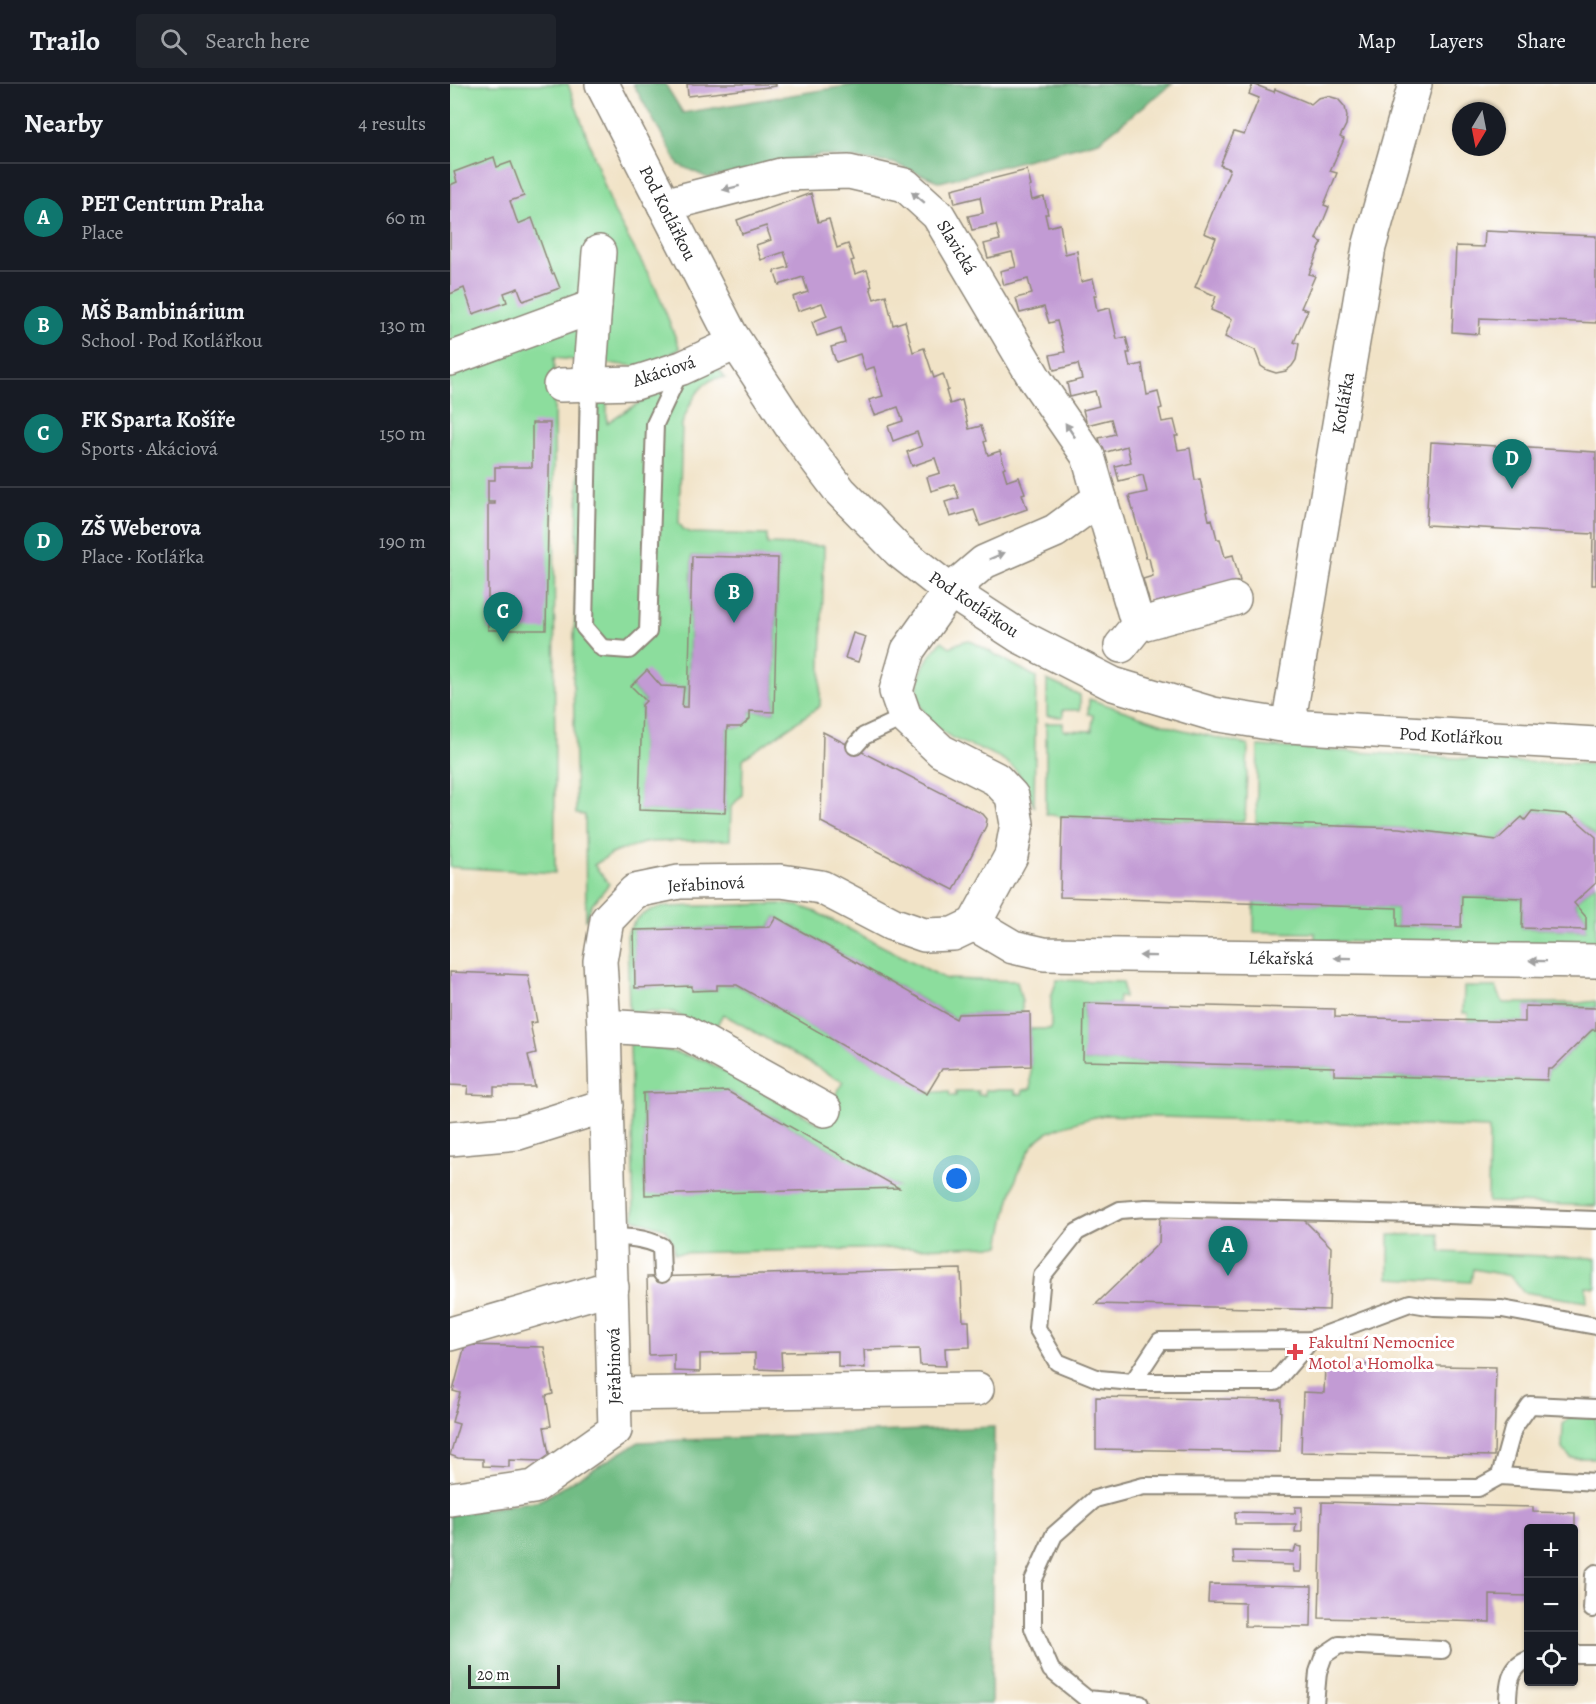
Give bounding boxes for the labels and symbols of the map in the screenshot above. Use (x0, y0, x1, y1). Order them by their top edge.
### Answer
north arrow (1452, 102, 1506, 156)
street label: Pod Kotlářkou (634, 161, 702, 265)
one-way arrow (722, 184, 740, 193)
one-way arrow (911, 191, 926, 204)
street label: Slavická (931, 215, 983, 279)
street label: Akáciová (629, 349, 699, 393)
street label: Kotlářka (1326, 370, 1360, 436)
one-way arrow (1064, 423, 1076, 439)
pin: D (1492, 440, 1532, 489)
one-way arrow (988, 552, 1005, 561)
street label: Pod Kotlářkou (924, 565, 1024, 643)
pin: B (714, 574, 754, 623)
pin: C (484, 592, 522, 642)
street label: Pod Kotlářkou (1398, 721, 1504, 751)
street label: Jeřabinová (667, 870, 746, 898)
street label: Lékařská (1248, 945, 1314, 971)
one-way arrow (1138, 951, 1157, 960)
one-way arrow (1333, 954, 1352, 963)
one-way arrow (1528, 956, 1547, 966)
your location (942, 1164, 971, 1193)
pin: A (1208, 1226, 1248, 1276)
street label: Jeřabinová (601, 1327, 627, 1405)
place label: Fakultní Nemocnice Motol a Homolka (1308, 1330, 1455, 1375)
marker: Fakultní Nemocnice Motol a Homolka (1286, 1343, 1304, 1361)
scale bar (468, 1662, 560, 1690)

